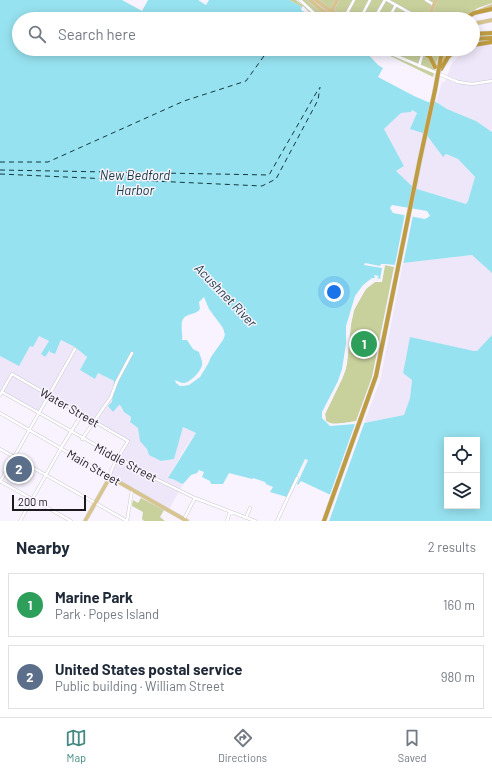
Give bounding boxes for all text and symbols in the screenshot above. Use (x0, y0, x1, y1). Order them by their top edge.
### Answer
search box (12, 12, 480, 56)
icon: search (26, 23, 48, 45)
text: Search here (58, 25, 136, 43)
water label: New Bedford Harbor (100, 167, 170, 198)
water label: Acushnet River (192, 260, 261, 330)
your location (324, 282, 344, 302)
pin: 1 (351, 329, 377, 359)
street label: Water Street (38, 384, 102, 430)
map controls (444, 437, 480, 509)
button: locate (444, 437, 480, 473)
street label: Middle Street (92, 440, 160, 484)
street label: Main Street (65, 446, 123, 488)
pin: 2 (6, 454, 32, 484)
button: layers (444, 473, 480, 509)
scale bar (12, 493, 86, 512)
text: 200 m (18, 495, 48, 508)
text: Nearby (16, 537, 70, 557)
text: 2 results (428, 539, 476, 555)
text: Marine Park (55, 588, 133, 606)
text: 1 (28, 597, 32, 613)
text: 160 m (443, 597, 475, 613)
text: Park · Popes Island (55, 606, 159, 622)
text: United States postal service (55, 660, 242, 678)
text: 2 (26, 669, 34, 685)
text: 980 m (441, 669, 475, 685)
text: Public building · William Street (55, 678, 225, 694)
tab: Map (65, 727, 87, 764)
tab: Directions (218, 727, 267, 764)
tab: Saved (398, 727, 427, 764)

